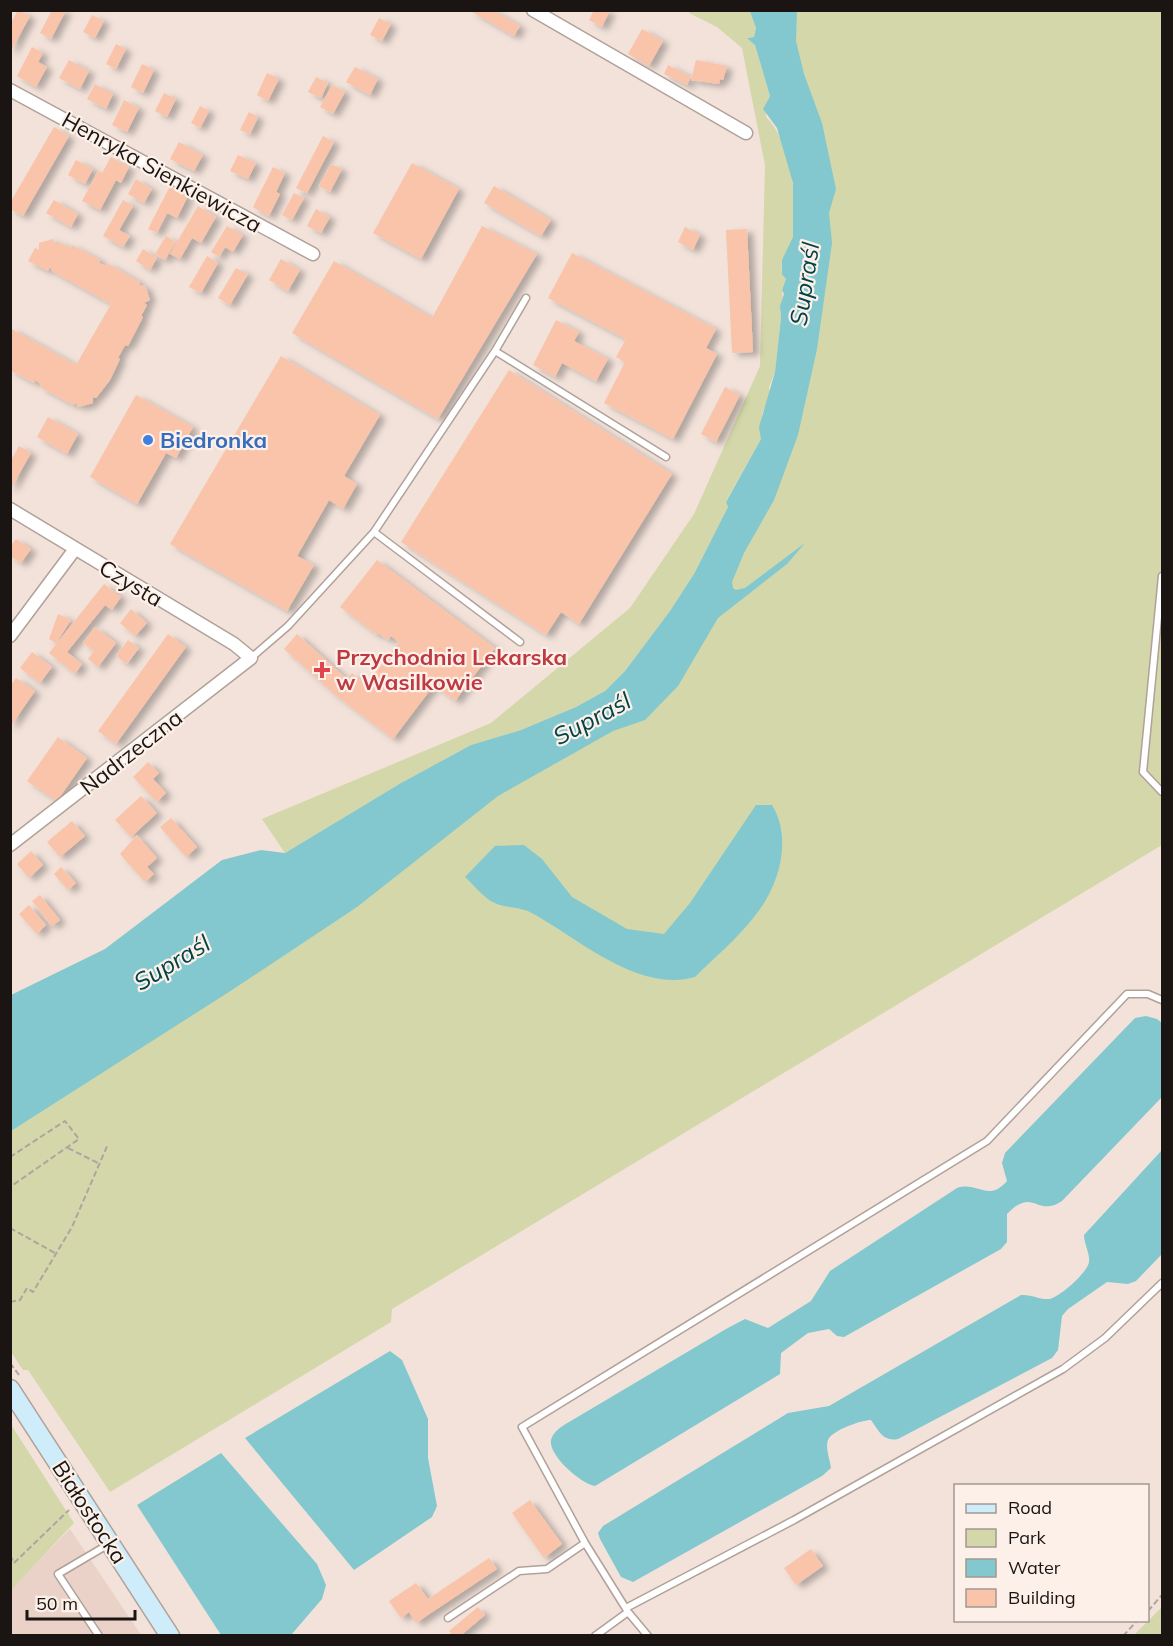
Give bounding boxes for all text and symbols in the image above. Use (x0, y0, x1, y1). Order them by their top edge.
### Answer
street label: Henryka Sienkiewicza (57, 105, 267, 239)
water label: Supraśl (783, 240, 825, 328)
place label: Biedronka (160, 426, 267, 454)
marker: Biedronka (141, 433, 155, 447)
street label: Czysta (94, 553, 168, 613)
place label: Przychodnia Lekarska w Wasilkowie (336, 643, 567, 696)
marker: Przychodnia Lekarska w Wasilkowie (313, 661, 331, 679)
water label: Supraśl (547, 685, 636, 751)
street label: Nadrzeczna (74, 703, 188, 801)
water label: Supraśl (128, 928, 215, 997)
street label: Białostocka (46, 1455, 134, 1569)
legend (954, 1484, 1149, 1622)
text: Road (1008, 1496, 1052, 1519)
text: Park (1008, 1526, 1047, 1549)
text: Water (1008, 1556, 1061, 1579)
scale bar (27, 1583, 135, 1621)
text: Building (1008, 1586, 1076, 1609)
text: 50 m (36, 1592, 78, 1615)

